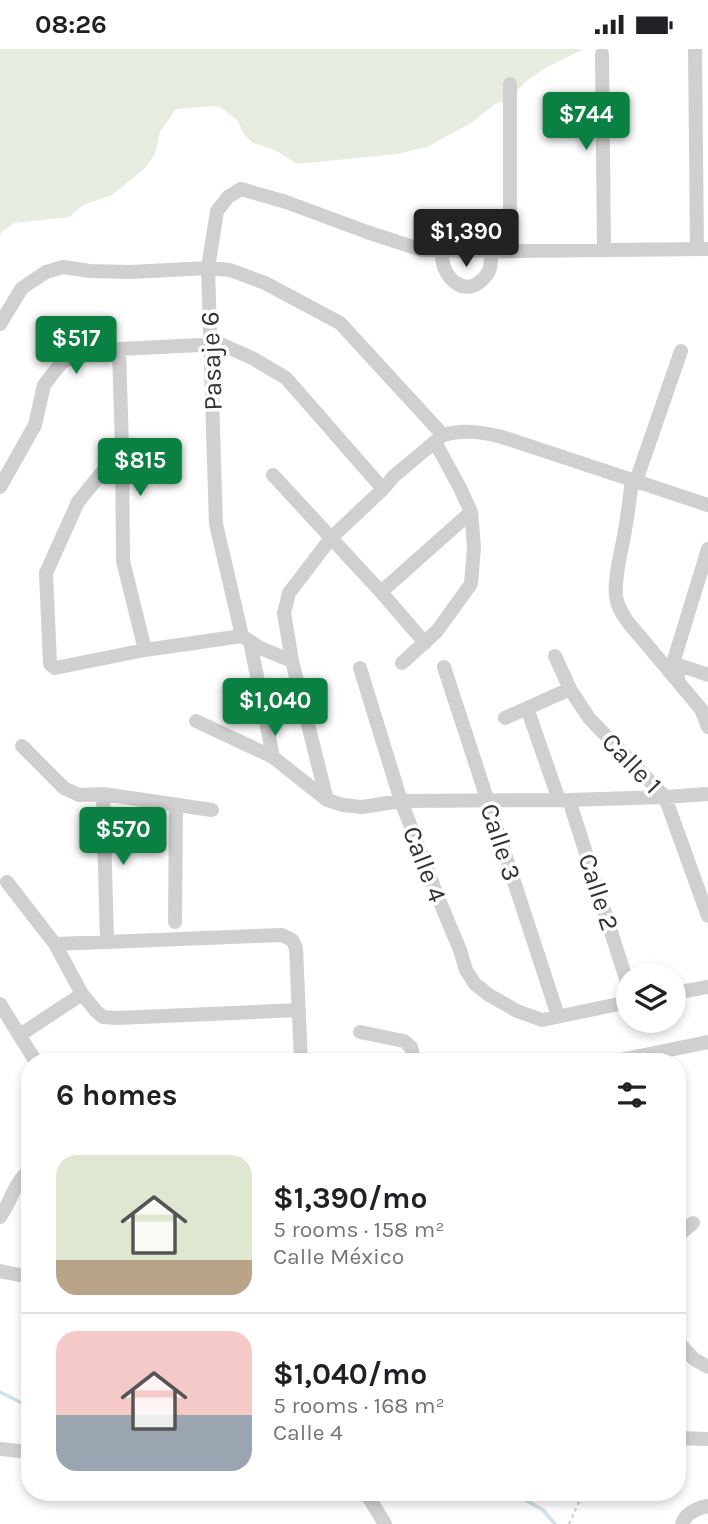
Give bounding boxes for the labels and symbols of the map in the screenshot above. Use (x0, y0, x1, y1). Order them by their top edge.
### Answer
pin: $744 (545, 92, 627, 152)
pin: $1,390 (409, 209, 523, 269)
street label: Pasaje 6 (194, 311, 229, 411)
pin: $517 (35, 317, 117, 376)
pin: $815 (99, 439, 181, 498)
pin: $1,040 (218, 679, 332, 738)
street label: Calle 1 (595, 726, 668, 800)
street label: Calle 3 (473, 799, 528, 885)
pin: $570 (82, 807, 164, 867)
street label: Calle 4 (396, 822, 453, 907)
street label: Calle 2 (572, 850, 626, 935)

